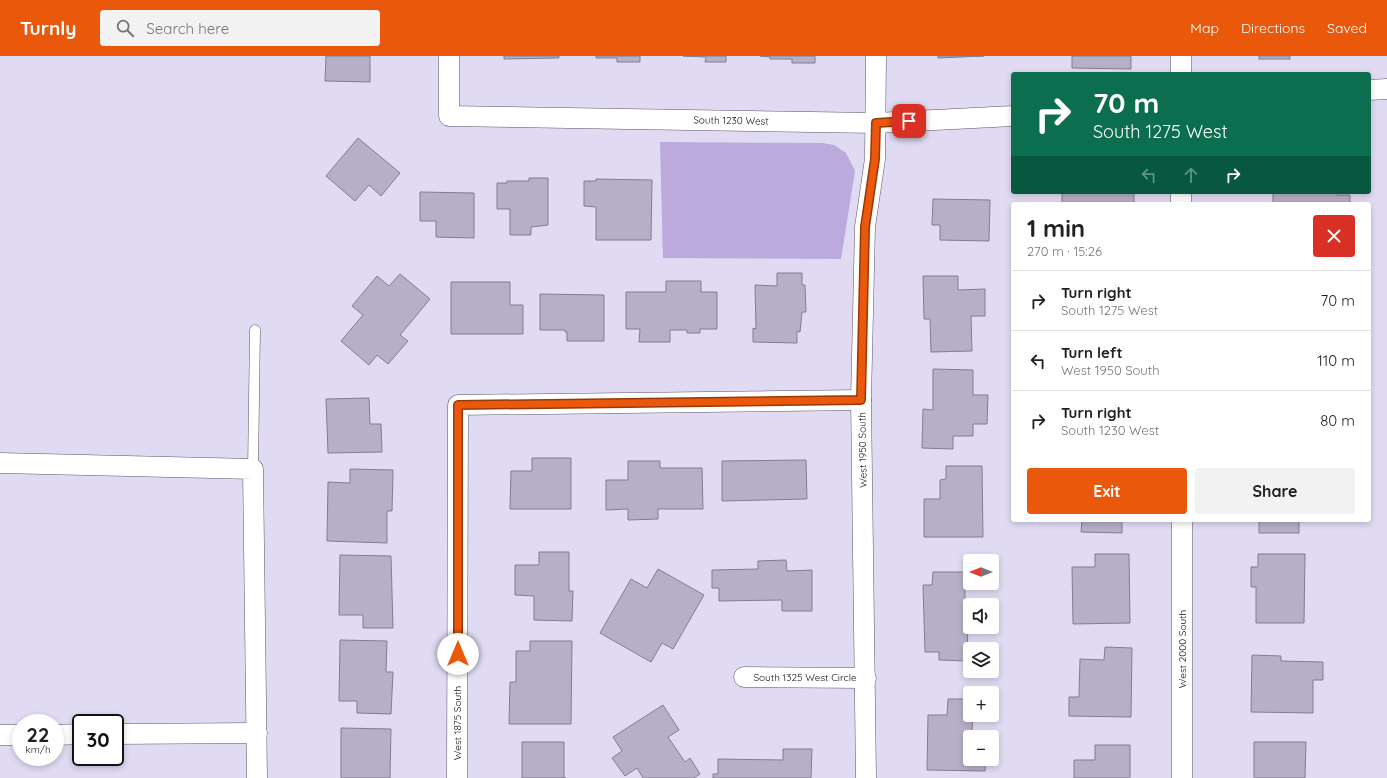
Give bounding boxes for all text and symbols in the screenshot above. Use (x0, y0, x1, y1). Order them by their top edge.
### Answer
search box (100, 10, 380, 46)
text: Turnly (20, 16, 76, 40)
icon: search (114, 17, 136, 39)
text: Search here (146, 19, 229, 38)
text: Map (1190, 19, 1219, 37)
text: Directions (1241, 19, 1305, 37)
text: Saved (1327, 19, 1367, 37)
text: 70 m (1093, 85, 1159, 120)
icon: right (1027, 88, 1079, 140)
pin (892, 104, 926, 138)
icon: arrive (898, 110, 920, 132)
street label: South 1230 West (693, 113, 769, 128)
text: South 1275 West (1093, 120, 1228, 143)
icon: left (1138, 164, 1160, 186)
icon: ahead (1180, 164, 1202, 186)
icon: right (1222, 164, 1244, 186)
text: 1 min (1027, 213, 1085, 243)
button: close (1313, 215, 1355, 257)
text: 270 m · 15:26 (1027, 243, 1102, 259)
text: Turn right (1061, 283, 1132, 302)
icon: right (1027, 290, 1049, 312)
text: 70 m (1321, 291, 1355, 310)
text: South 1275 West (1061, 302, 1158, 318)
text: Turn left (1061, 343, 1123, 362)
icon: left (1027, 350, 1049, 372)
text: 110 m (1317, 351, 1355, 370)
text: West 1950 South (1061, 362, 1160, 378)
text: Turn right (1061, 403, 1132, 422)
icon: right (1027, 410, 1049, 432)
text: 80 m (1320, 411, 1355, 430)
street label: West 1950 South (855, 412, 870, 488)
text: South 1230 West (1061, 422, 1159, 438)
button: Exit (1027, 468, 1187, 514)
button: Share (1195, 468, 1355, 514)
north arrow (963, 554, 999, 590)
map controls (963, 554, 999, 766)
button: sound (963, 598, 999, 634)
street label: West 2000 South (1176, 610, 1189, 688)
position arrow (437, 633, 479, 675)
button: layers (963, 642, 999, 678)
street label: South 1325 West Circle (753, 671, 857, 684)
street label: West 1875 South (451, 686, 464, 760)
button: + (963, 686, 999, 722)
speed limit sign: 30 (72, 714, 124, 766)
text: 22 (27, 722, 49, 747)
button: − (963, 730, 999, 766)
text: km/h (25, 743, 51, 756)

